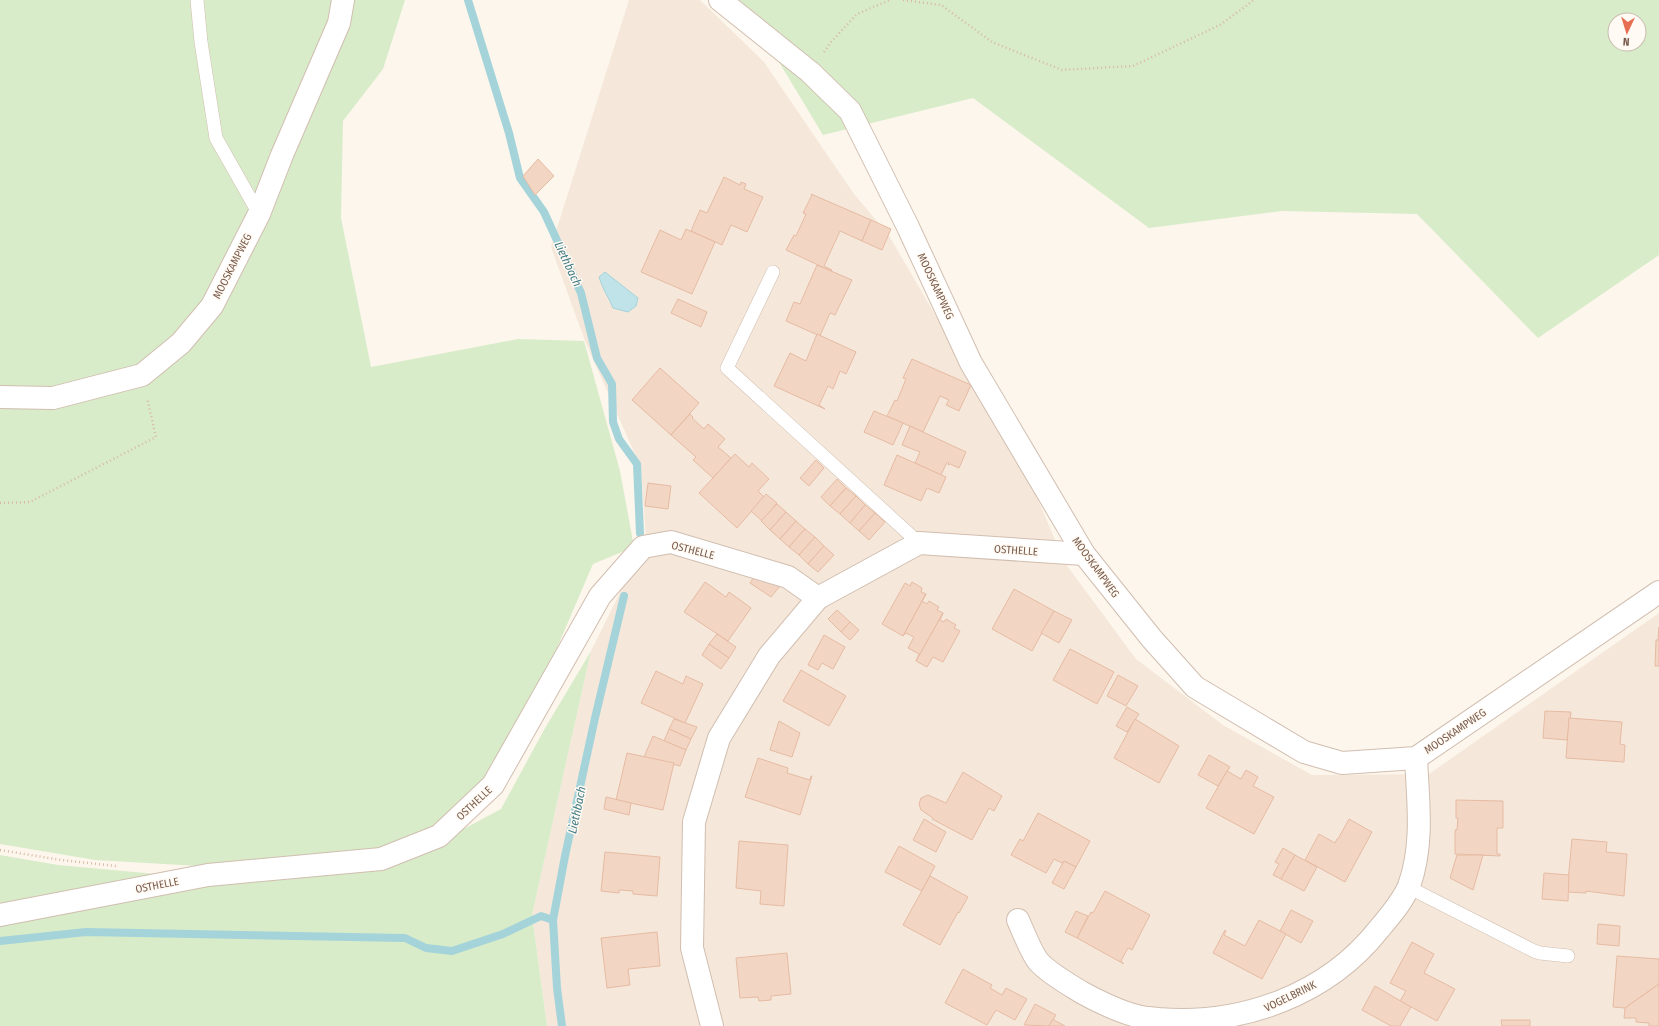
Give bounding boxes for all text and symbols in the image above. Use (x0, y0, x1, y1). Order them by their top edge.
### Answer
north arrow (1607, 12, 1647, 52)
text: N (1623, 35, 1630, 48)
street label: MOOSKAMPWEG (210, 231, 254, 301)
water label: Liethbach (551, 239, 585, 289)
street label: MOOSKAMPWEG (915, 251, 957, 321)
street label: MOOSKAMPWEG (1069, 535, 1122, 600)
street label: OSTHELLE (670, 539, 716, 562)
street label: OSTHELLE (994, 542, 1038, 559)
street label: MOOSKAMPWEG (1422, 706, 1489, 757)
street label: OSTHELLE (454, 784, 495, 823)
water label: Liethbach (565, 785, 589, 835)
street label: OSTHELLE (134, 875, 180, 896)
street label: VOGELBRINK (1262, 978, 1318, 1015)

